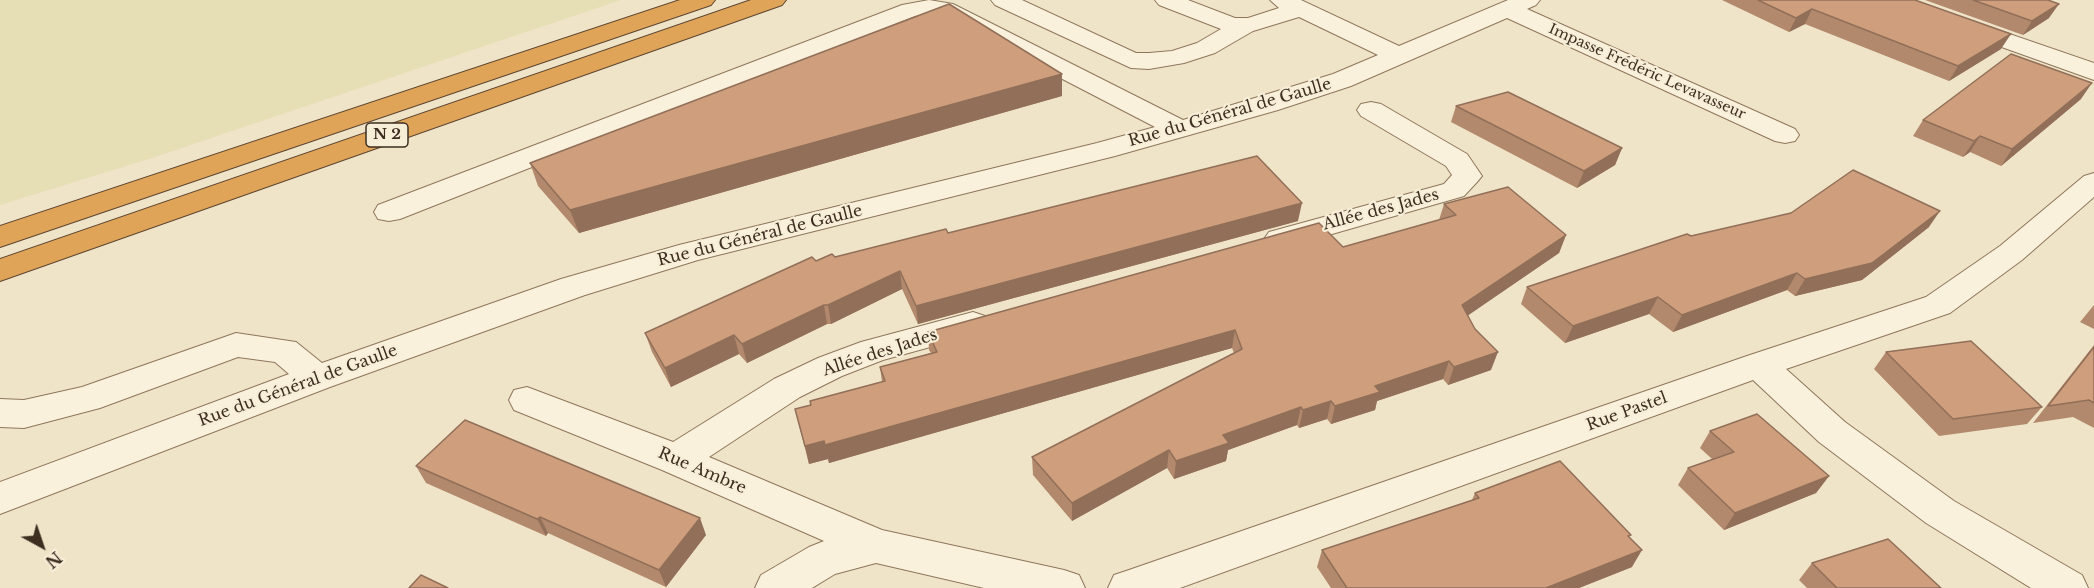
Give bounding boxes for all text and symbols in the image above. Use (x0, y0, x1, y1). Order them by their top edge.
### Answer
street label: Impasse Frédéric Levavasseur (1546, 21, 1748, 123)
street label: Rue du Général de Gaulle (1126, 75, 1334, 151)
road number: N 2 (366, 123, 408, 147)
street label: Allée des Jades (1321, 185, 1441, 235)
street label: Rue du Général de Gaulle (656, 201, 864, 271)
street label: Allée des Jades (820, 325, 940, 381)
street label: Rue du Général de Gaulle (196, 341, 400, 431)
street label: Rue Pastel (1584, 389, 1670, 435)
street label: Rue Ambre (655, 444, 749, 498)
north arrow (12, 516, 72, 576)
text: N (41, 547, 66, 572)

